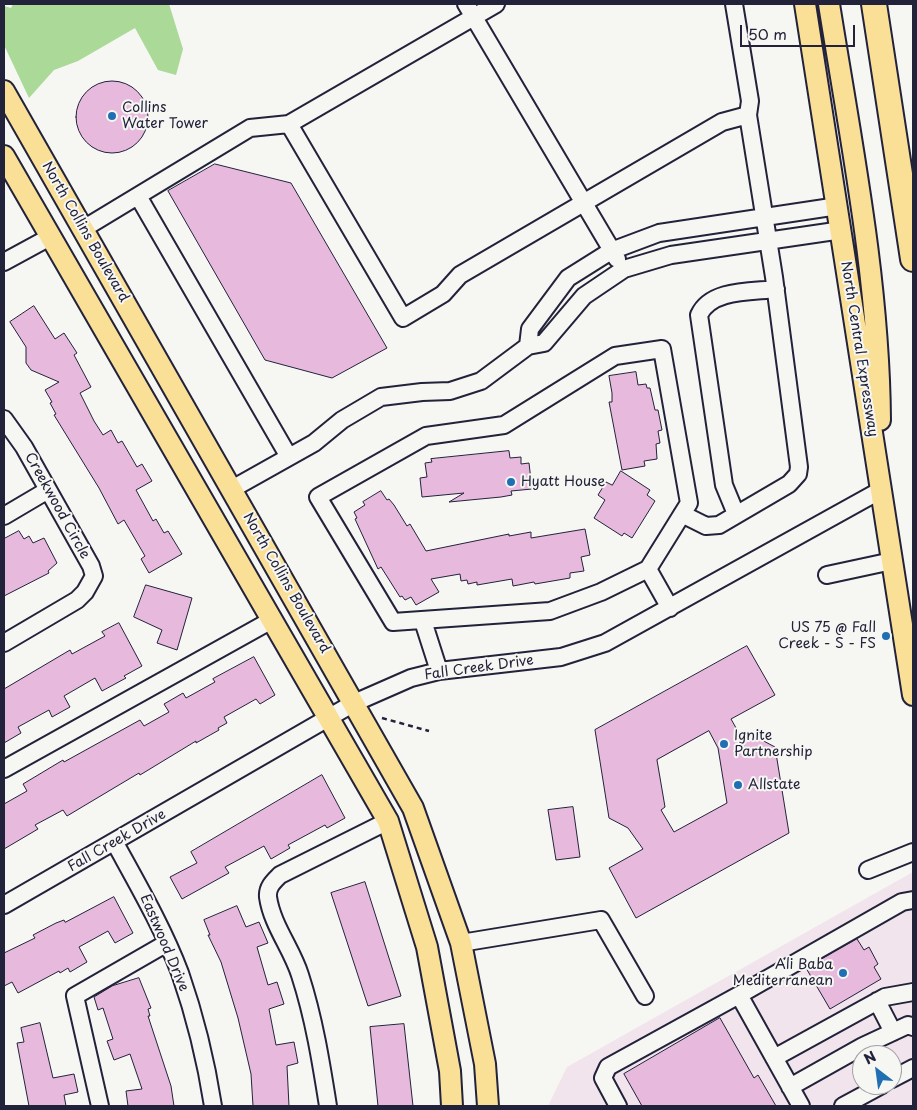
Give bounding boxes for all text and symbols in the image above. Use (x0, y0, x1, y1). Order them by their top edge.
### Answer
scale bar (742, 15, 857, 47)
text: 50 m (748, 22, 787, 45)
place label: Collins Water Tower (122, 100, 208, 132)
marker: Collins Water Tower (106, 110, 118, 122)
street label: North Collins Boulevard (38, 159, 132, 305)
street label: North Central Expressway (837, 260, 881, 438)
street label: Creekwood Circle (21, 450, 93, 562)
place label: Hyatt House (521, 474, 605, 490)
marker: Hyatt House (505, 476, 517, 488)
street label: North Collins Boulevard (239, 510, 333, 656)
place label: US 75 @ Fall Creek - S - FS (778, 620, 876, 652)
marker: US 75 @ Fall Creek - S - FS (880, 630, 892, 642)
street label: Fall Creek Drive (423, 652, 535, 684)
place label: Ignite Partnership (734, 728, 813, 760)
marker: Ignite Partnership (718, 738, 730, 750)
place label: Allstate (748, 777, 801, 793)
marker: Allstate (732, 779, 744, 791)
street label: Fall Creek Drive (65, 806, 169, 876)
street label: Eastwood Drive (136, 892, 192, 994)
place label: Ali Baba Mediterranean (733, 957, 833, 990)
marker: Ali Baba Mediterranean (837, 967, 849, 979)
north arrow (852, 1045, 902, 1095)
text: N (860, 1046, 880, 1069)

